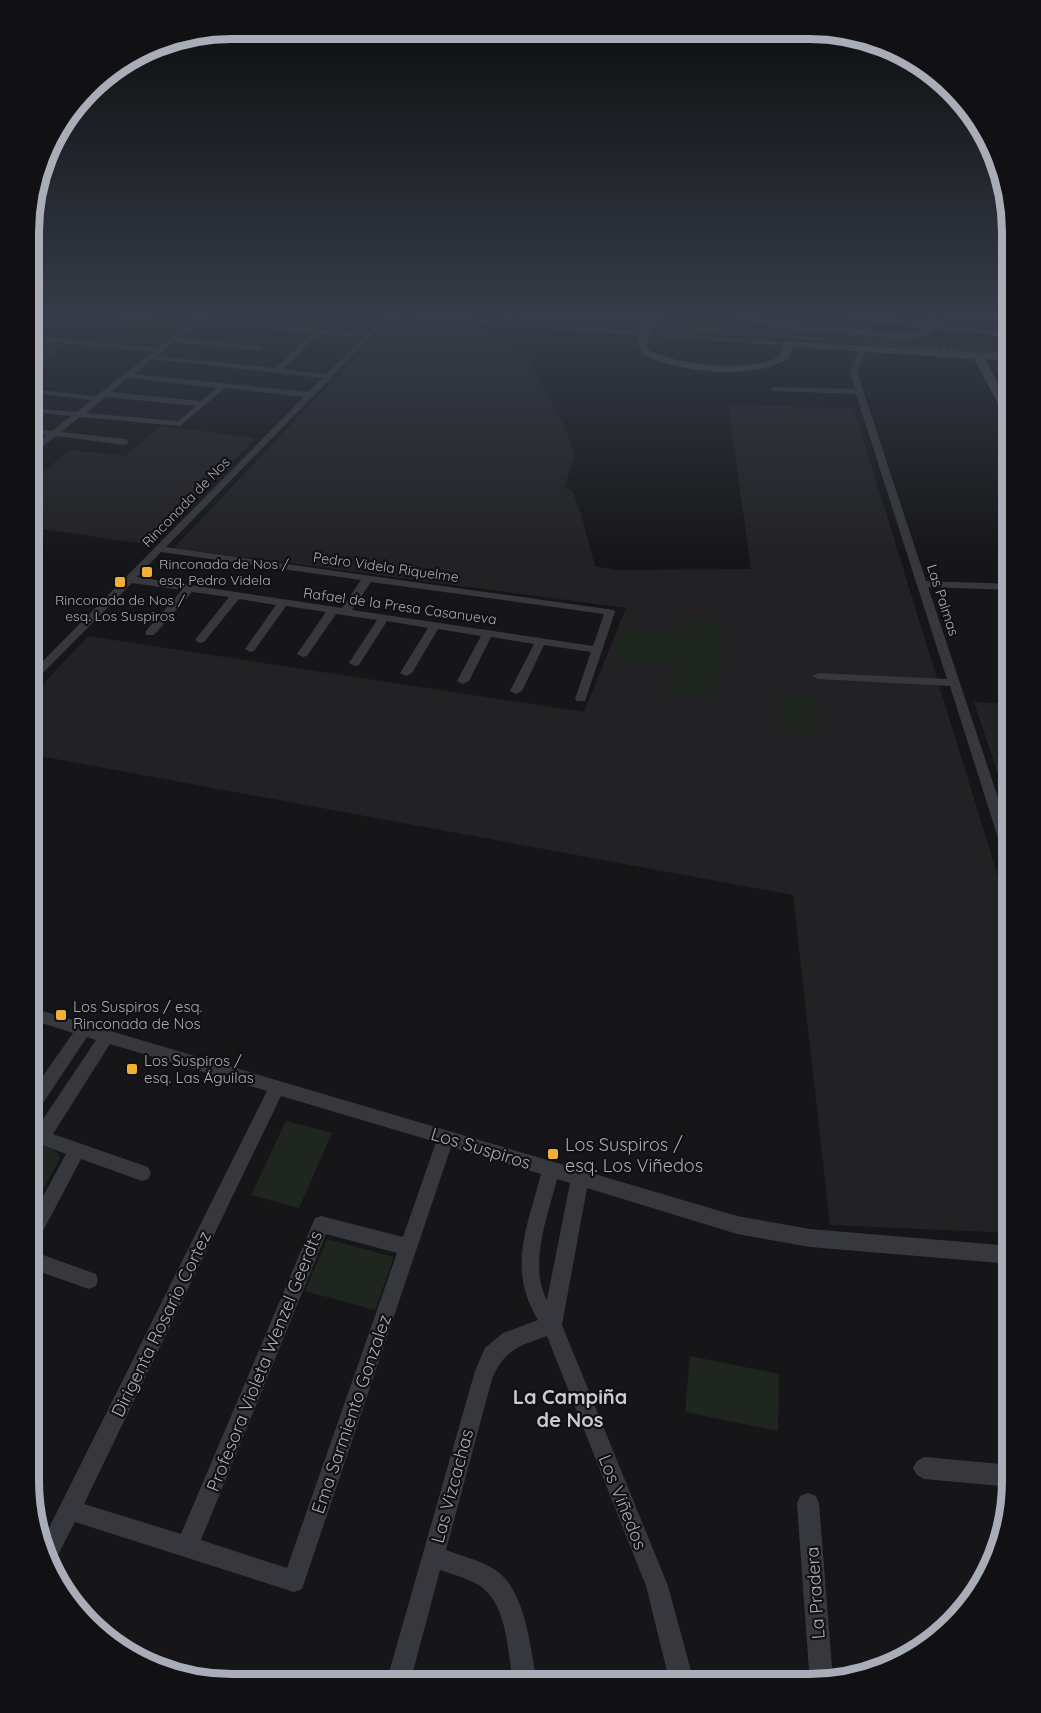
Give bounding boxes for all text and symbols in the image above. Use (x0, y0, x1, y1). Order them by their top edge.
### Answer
street label: Rinconada de Nos (138, 453, 234, 551)
street label: Pedro Videla Riquelme (312, 548, 460, 586)
place label: Rinconada de Nos / esq. Pedro Videla (159, 555, 290, 589)
street label: Las Palmas (923, 562, 963, 638)
marker: Rinconada de Nos / esq. Pedro Videla (140, 565, 154, 579)
marker: Rinconada de Nos / esq. Los Suspiros (113, 575, 127, 589)
street label: Rafael de la Presa Casanueva (302, 584, 498, 628)
place label: Rinconada de Nos / esq. Los Suspiros (55, 591, 186, 625)
place label: Los Suspiros / esq. Rinconada de Nos (73, 997, 202, 1033)
marker: Los Suspiros / esq. Rinconada de Nos (54, 1008, 68, 1022)
place label: Los Suspiros / esq. Las Águilas (144, 1051, 254, 1087)
marker: Los Suspiros / esq. Las Águilas (125, 1062, 139, 1076)
street label: Los Suspiros (428, 1122, 534, 1174)
place label: Los Suspiros / esq. Los Viñedos (565, 1133, 703, 1177)
marker: Los Suspiros / esq. Los Viñedos (546, 1147, 560, 1161)
street label: Dirigenta Rosario Cortez (106, 1227, 216, 1421)
street label: Profesora Violeta Wenzel Geerdts (201, 1227, 327, 1495)
street label: Ema Sarmiento Gonzalez (306, 1311, 396, 1517)
district label: La Campiña de Nos (513, 1384, 627, 1432)
street label: Las Vizcachas (426, 1426, 478, 1546)
street label: Los Viñedos (594, 1451, 652, 1553)
street label: La Pradera (800, 1546, 830, 1640)

